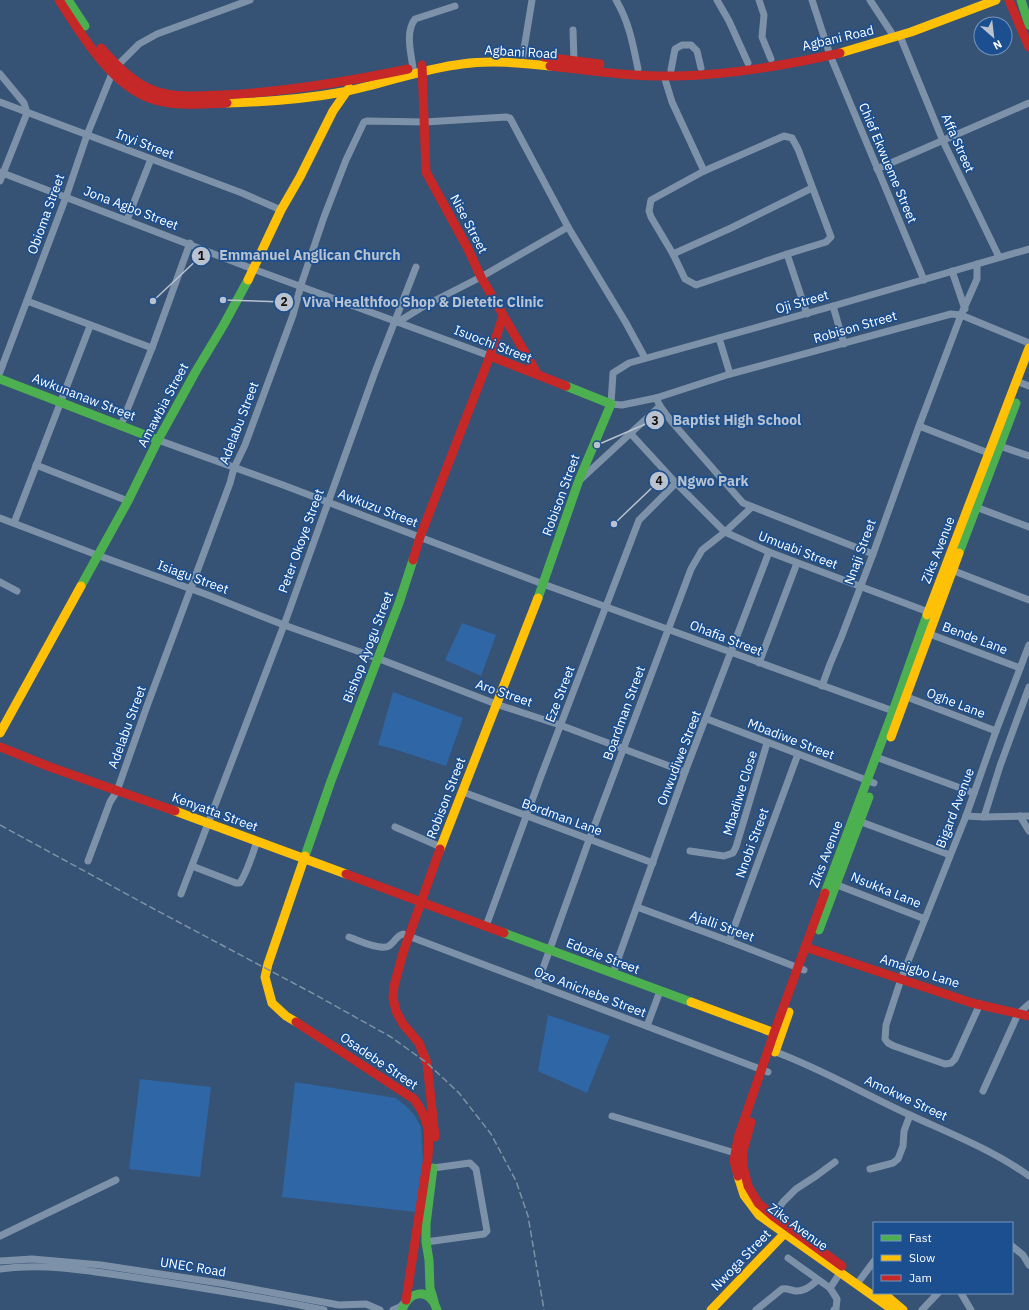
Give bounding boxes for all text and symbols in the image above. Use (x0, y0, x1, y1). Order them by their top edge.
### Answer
north arrow (973, 16, 1013, 56)
street label: Agbani Road (800, 21, 876, 55)
text: N (991, 37, 1004, 53)
street label: Agbani Road (484, 42, 558, 62)
street label: Chief Ekwueme Street (855, 100, 921, 226)
street label: Affa Street (938, 111, 978, 175)
street label: Inyi Street (114, 125, 176, 163)
street label: Obioma Street (24, 171, 68, 257)
street label: Jona Agbo Street (81, 182, 181, 234)
street label: Nise Street (446, 191, 492, 257)
callout: Emmanuel Anglican Church (191, 243, 409, 269)
text: Emmanuel Anglican Church (219, 246, 401, 264)
text: 1 (197, 248, 205, 263)
street label: Oji Street (773, 286, 831, 318)
callout: Viva Healthfoo Shop & Dietetic Clinic (274, 289, 552, 315)
text: Viva Healthfoo Shop & Dietetic Clinic (302, 293, 544, 311)
text: 2 (280, 294, 288, 309)
street label: Robison Street (811, 307, 899, 347)
street label: Isuochi Street (452, 321, 534, 367)
street label: Amawbia Street (134, 360, 192, 450)
street label: Awkunanaw Street (30, 369, 138, 425)
street label: Adelabu Street (215, 379, 263, 467)
callout: Baptist High School (645, 407, 809, 433)
text: Baptist High School (673, 411, 801, 429)
text: 3 (651, 413, 659, 428)
street label: Robison Street (538, 452, 584, 538)
callout: Ngwo Park (649, 468, 756, 494)
text: Ngwo Park (677, 472, 750, 490)
text: 4 (655, 473, 663, 488)
street label: Awkuzu Street (336, 485, 420, 531)
street label: Peter Okoye Street (274, 487, 328, 595)
street label: Ziks Avenue (917, 514, 959, 586)
street label: Nnaji Street (840, 517, 880, 587)
street label: Umuabi Street (756, 527, 840, 573)
street label: Isiagu Street (155, 556, 231, 598)
street label: Bishop Ayogu Street (339, 589, 397, 705)
street label: Ohafia Street (687, 616, 765, 660)
street label: Bende Lane (940, 618, 1010, 658)
street label: Eze Street (541, 663, 579, 725)
street label: Boardman Street (599, 663, 649, 763)
street label: Aro Street (473, 675, 535, 711)
street label: Adelabu Street (104, 683, 150, 771)
street label: Oghe Lane (924, 684, 988, 722)
street label: Onwudiwe Street (653, 708, 705, 808)
street label: Mbadiwe Street (745, 715, 837, 763)
street label: Mbadiwe Close (719, 748, 761, 838)
street label: Robison Street (423, 755, 469, 841)
street label: Bigard Avenue (932, 766, 978, 850)
street label: Kenyatta Street (170, 789, 260, 835)
street label: Bordman Lane (519, 795, 605, 839)
street label: Nnobi Street (731, 806, 773, 880)
street label: Ziks Avenue (805, 818, 847, 890)
street label: Nsukka Lane (848, 868, 924, 912)
street label: Ajalli Street (687, 906, 757, 946)
street label: Edozie Street (564, 934, 642, 978)
street label: Amaigbo Lane (878, 950, 962, 992)
street label: Ozo Anichebe Street (531, 963, 649, 1021)
street label: Osadebe Street (337, 1029, 421, 1093)
street label: Amokwe Street (862, 1071, 950, 1125)
street label: Ziks Avenue (765, 1199, 831, 1255)
legend (873, 1222, 1013, 1294)
street label: Nwoga Street (707, 1226, 775, 1294)
text: Fast (909, 1230, 932, 1245)
text: Slow (909, 1250, 935, 1265)
street label: UNEC Road (159, 1253, 227, 1281)
text: Jam (909, 1270, 932, 1285)

